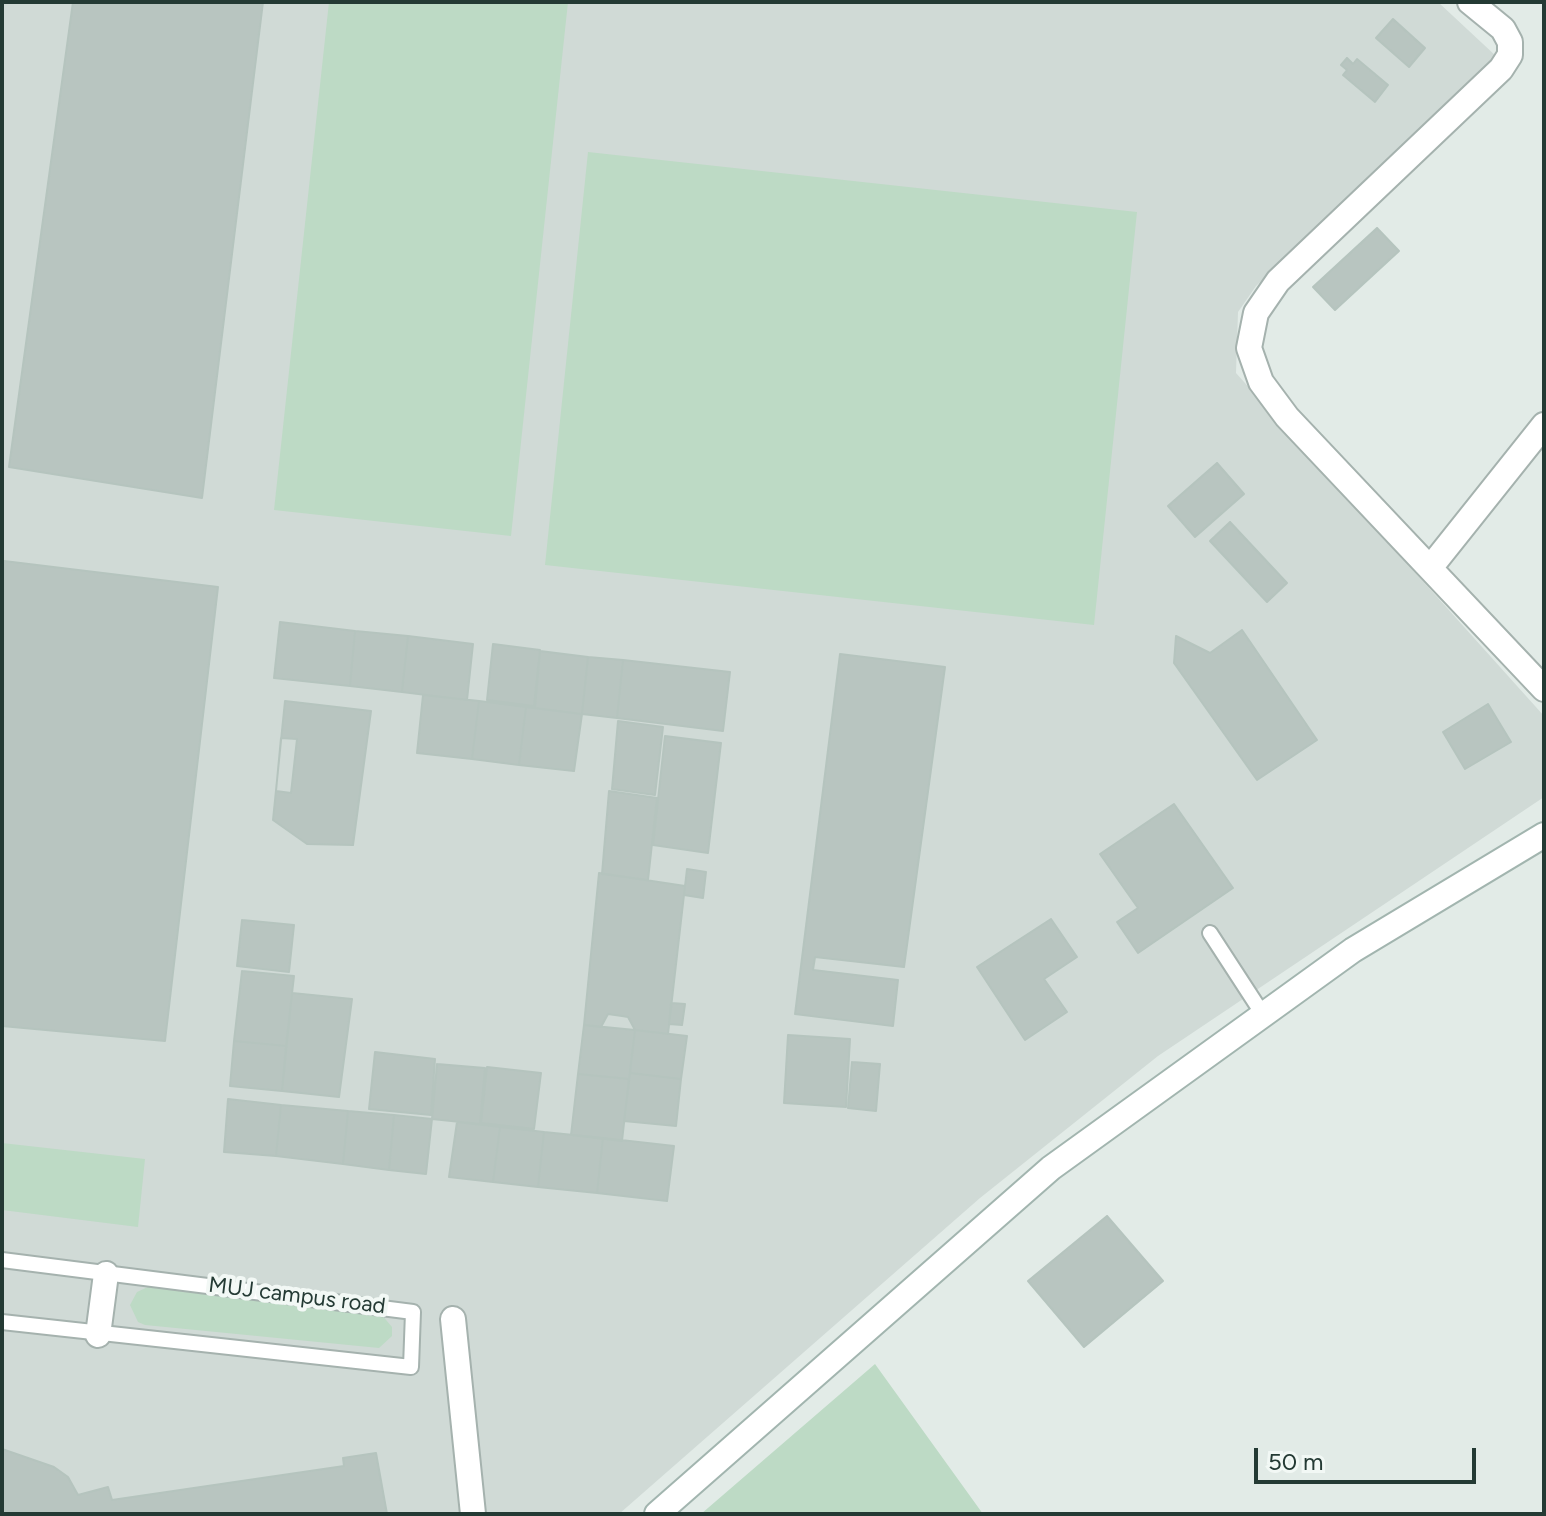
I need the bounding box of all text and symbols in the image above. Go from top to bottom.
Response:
street label: MUJ campus road [207,1272,387,1320]
scale bar [1258,1432,1480,1482]
text: 50 m [1268,1447,1324,1476]

